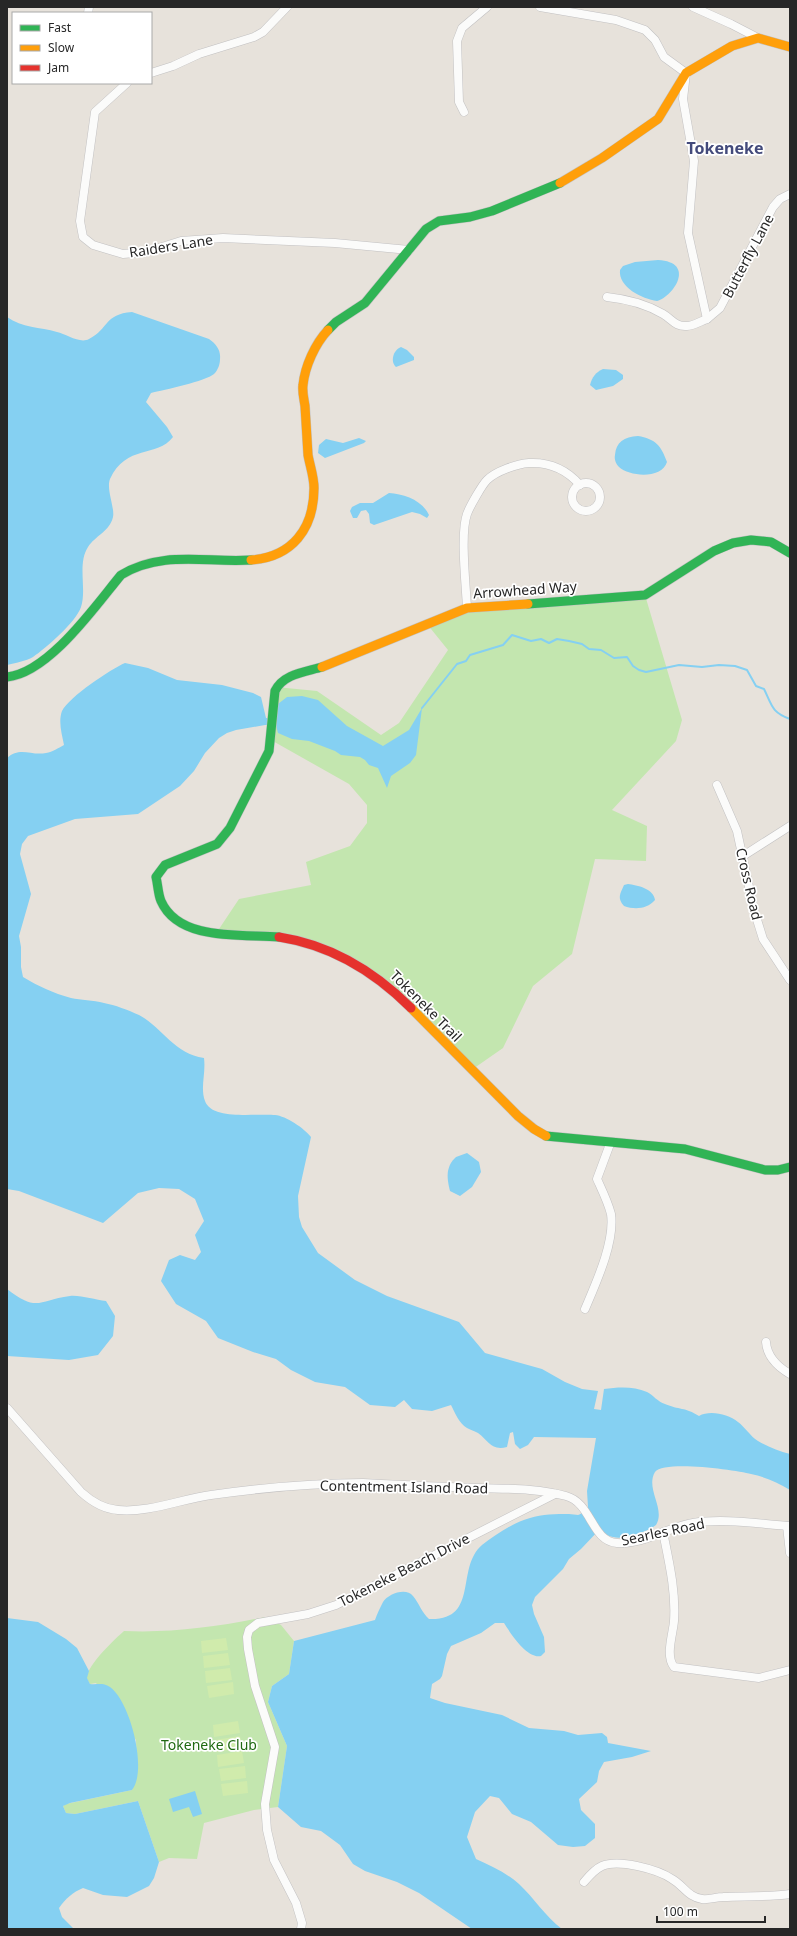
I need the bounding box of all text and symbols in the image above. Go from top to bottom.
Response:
legend [12,12,152,84]
text: Fast [48,19,72,36]
text: Slow [48,39,75,56]
text: Jam [47,59,69,76]
district label: Tokeneke [686,137,764,159]
street label: Butterfly Lane [717,210,778,301]
street label: Raiders Lane [128,229,214,262]
street label: Arrowhead Way [473,576,578,603]
street label: Cross Road [732,846,767,922]
street label: Tokeneke Trail [386,966,466,1046]
street label: Contentment Island Road [320,1476,488,1497]
street label: Searles Road [619,1513,706,1550]
street label: Tokeneke Beach Drive [335,1528,473,1611]
park label: Tokeneke Club [161,1735,257,1754]
scale bar [657,1898,765,1924]
text: 100 m [663,1903,698,1920]

